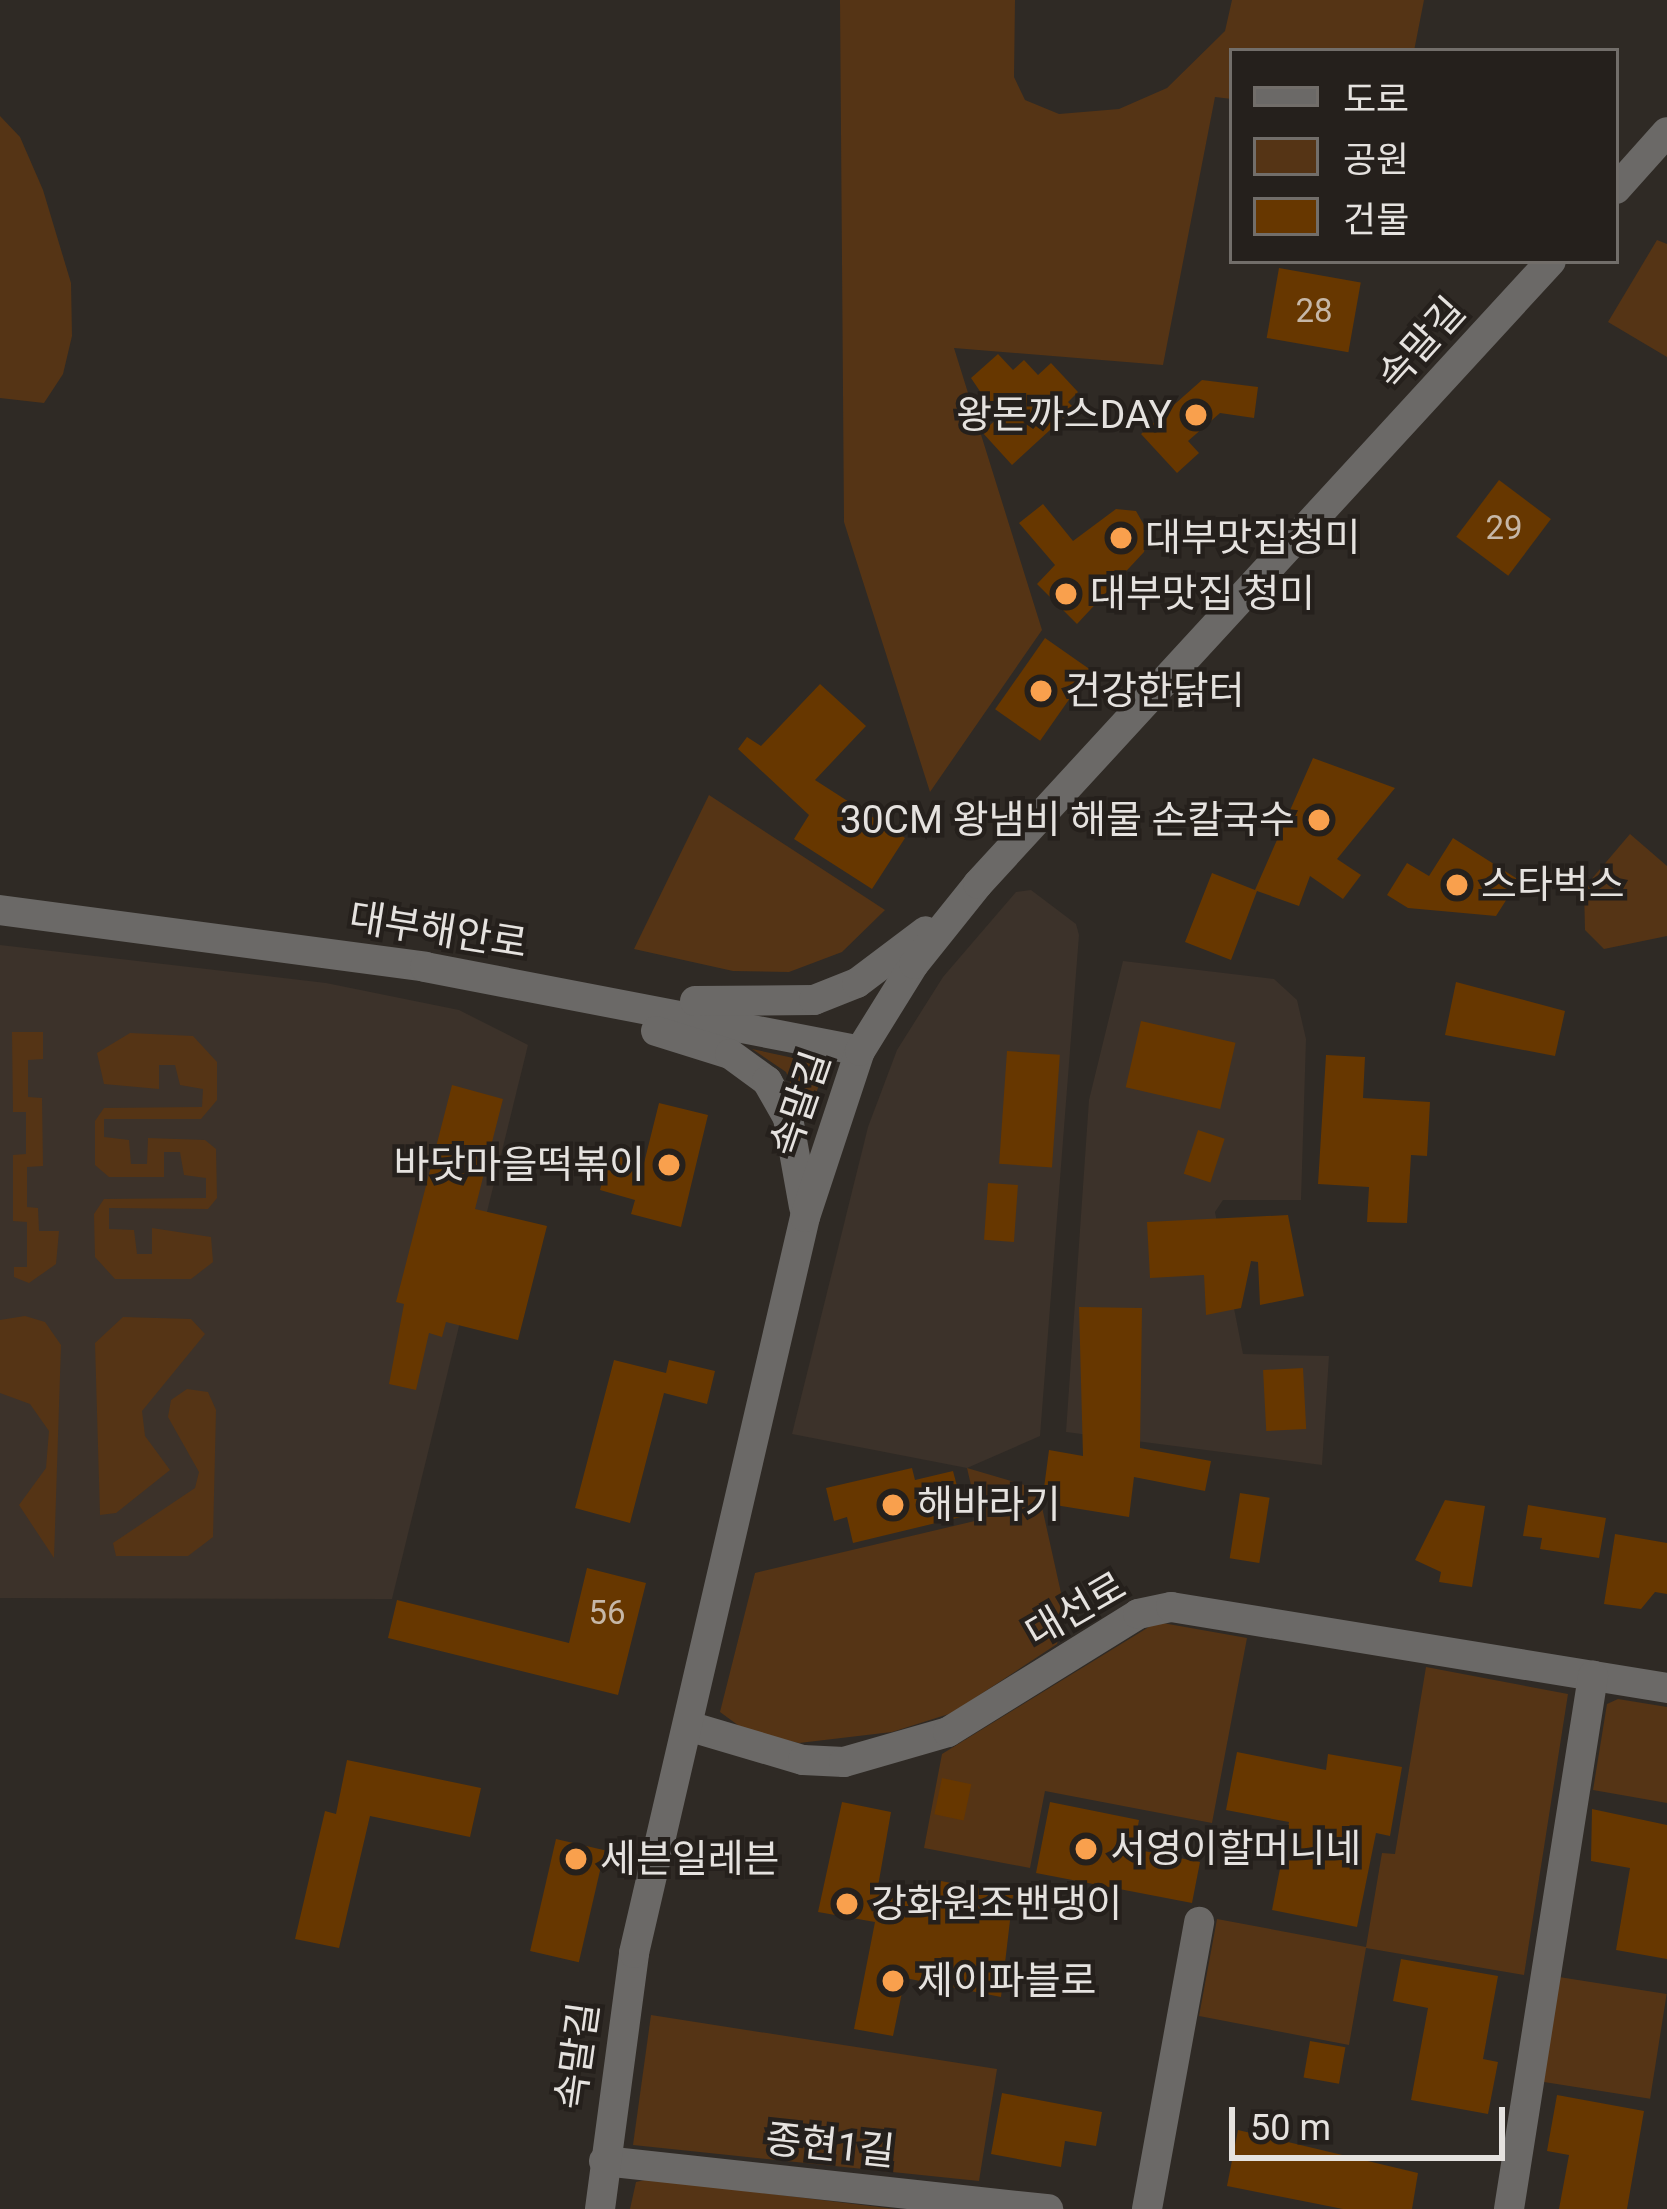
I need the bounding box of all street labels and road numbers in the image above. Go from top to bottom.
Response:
street label: 속말길 [1369,288,1475,400]
street label: 대부해안로 [346,894,530,968]
street label: 속말길 [761,1045,841,1163]
street label: 대선로 [1018,1563,1134,1657]
street label: 속말길 [547,1999,609,2113]
street label: 종현1길 [763,2116,897,2176]

